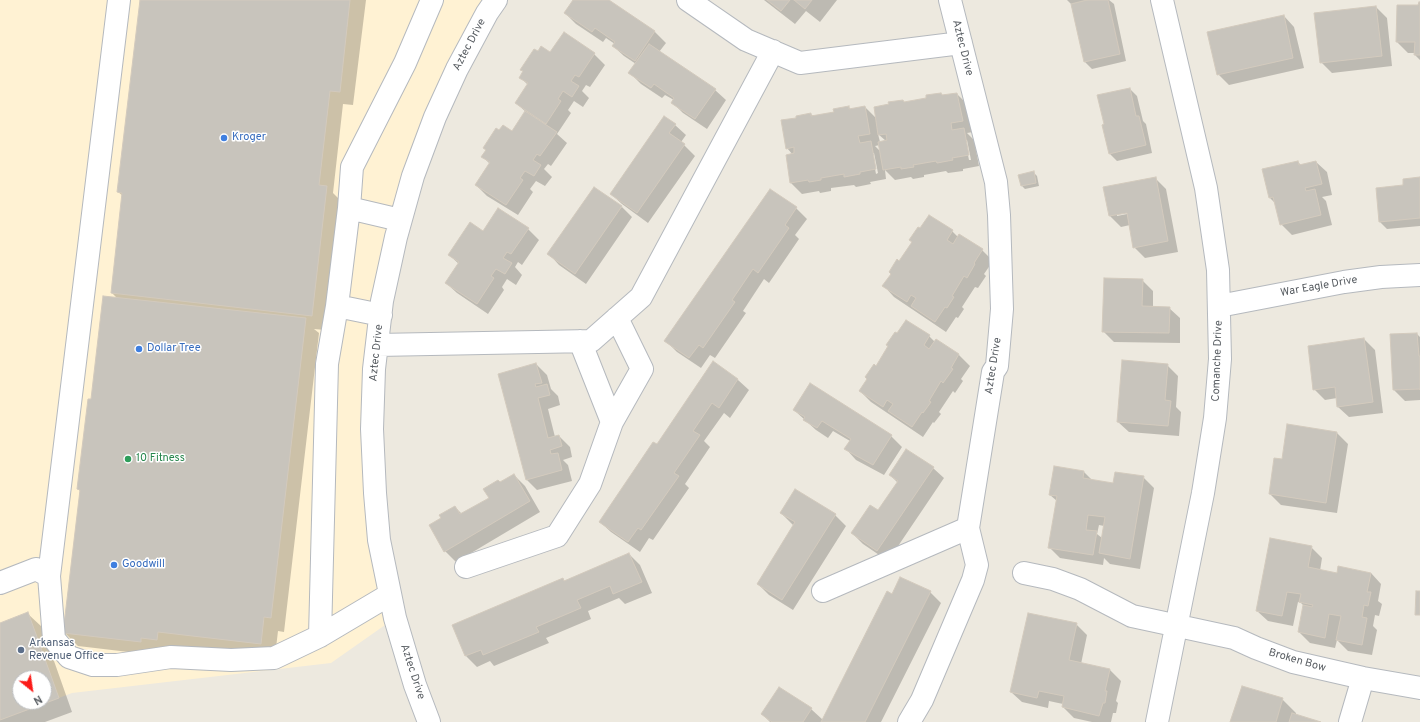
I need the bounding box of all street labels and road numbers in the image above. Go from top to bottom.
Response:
street label: Aztec Drive [451,17,489,73]
street label: Aztec Drive [949,19,975,77]
street label: War Eagle Drive [1280,274,1358,300]
street label: Comanche Drive [1210,320,1226,402]
street label: Aztec Drive [367,324,387,382]
street label: Aztec Drive [983,337,1005,395]
street label: Aztec Drive [397,643,427,701]
street label: Broken Bow [1267,647,1327,675]

